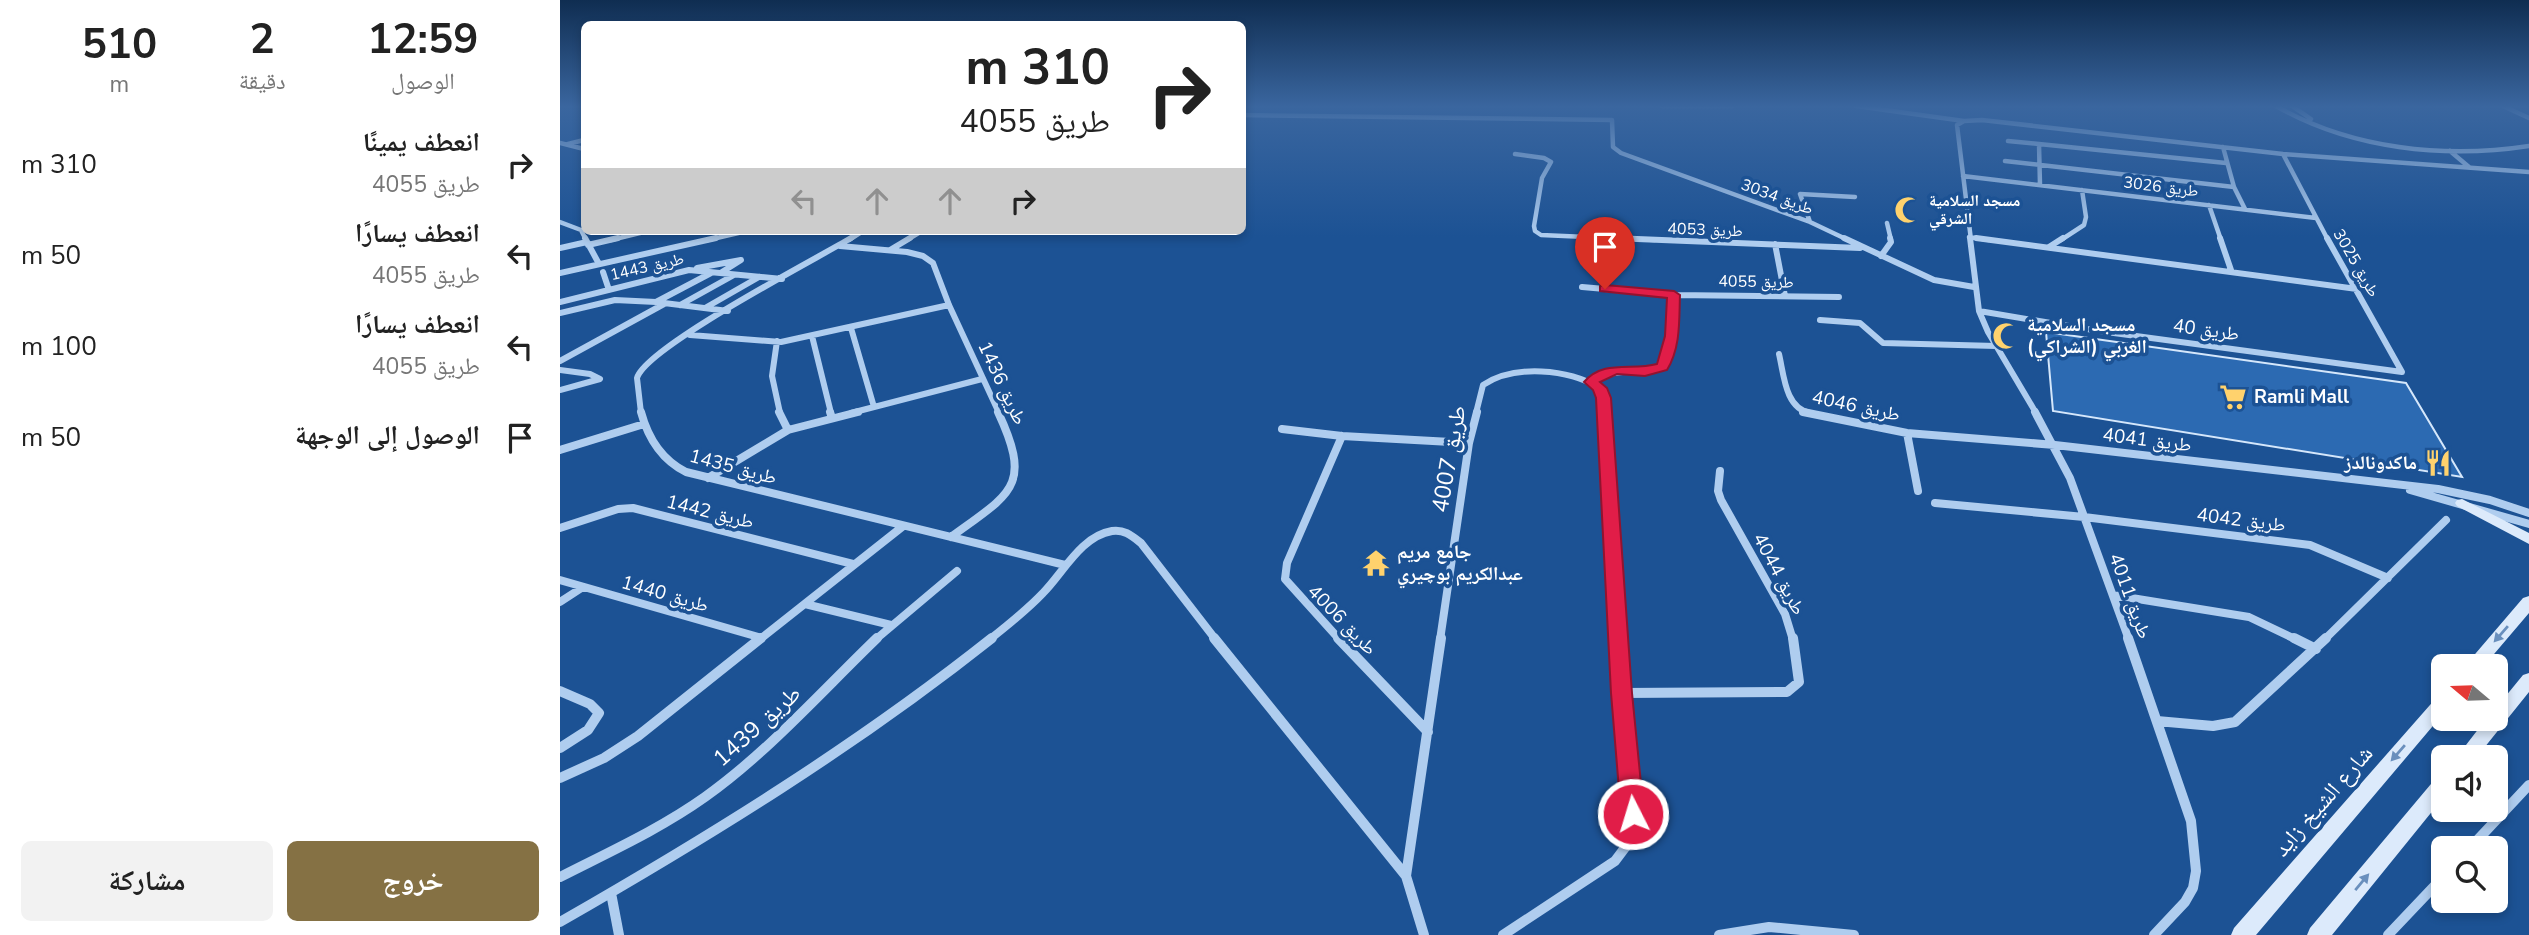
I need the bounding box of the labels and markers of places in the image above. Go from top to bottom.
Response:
place label: مسجد السلامية الشرقي [1929,190,2020,231]
mosque icon: مسجد السلامية الشرقي [1893,195,1923,225]
pin [1575,217,1635,289]
place label: مسجد السلامية الغربي (الشراكي) [2027,312,2147,362]
mosque icon: مسجد السلامية الغربي (الشراكي) [1991,321,2021,351]
supermarket icon: Ramli Mall [2218,382,2248,412]
place label: Ramli Mall [2254,384,2349,410]
restaurant icon: ماكدونالدز [2423,448,2453,478]
place label: ماكدونالدز [2343,450,2417,476]
place label: جامع مريم عبدالكريم بوچيري [1397,539,1523,589]
temple icon: جامع مريم عبدالكريم بوچيري [1361,548,1391,578]

